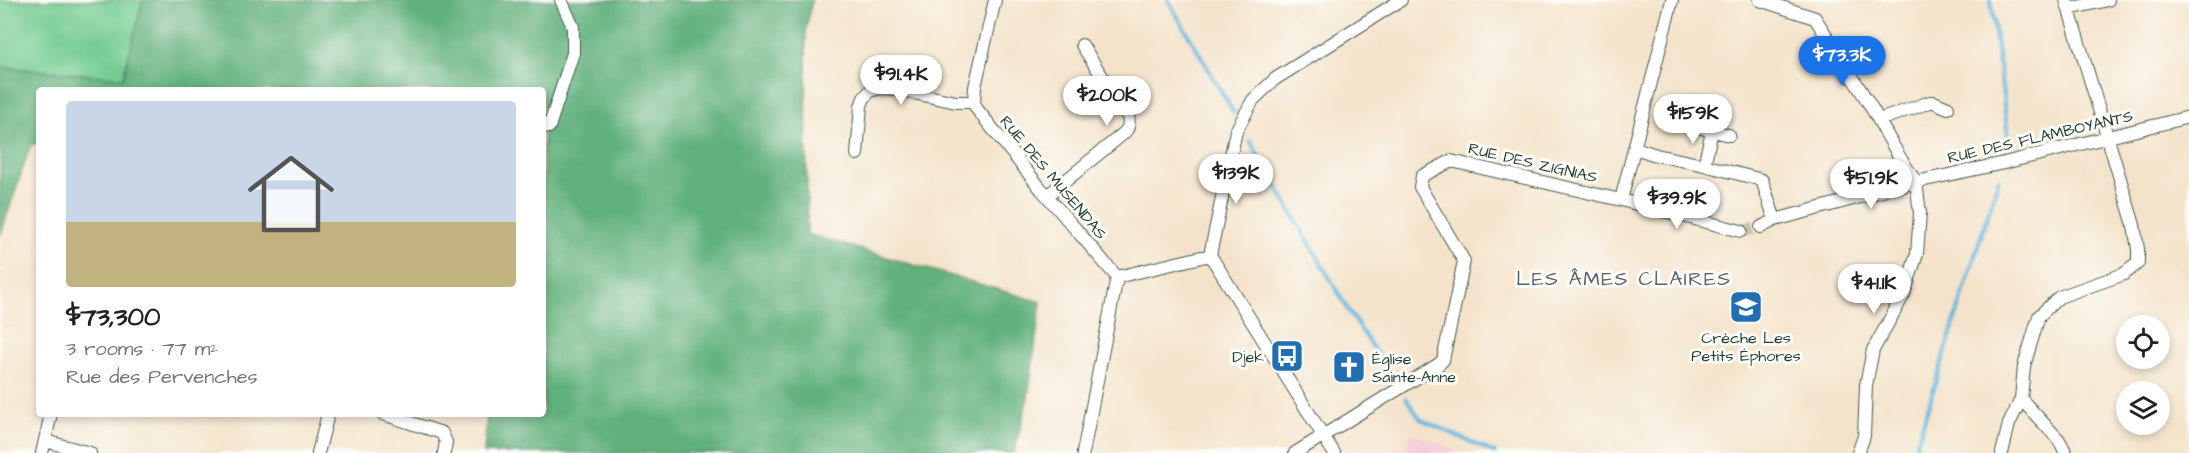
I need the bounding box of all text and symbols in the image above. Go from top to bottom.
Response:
pin: $73.3K [1793,36,1891,87]
text: $73.3K [1813,41,1871,69]
pin: $91.4K [852,55,950,106]
text: $91.4K [874,60,928,88]
pin: $200K [1065,76,1149,127]
text: $200K [1077,81,1137,109]
pin: $159K [1651,94,1735,145]
text: $159K [1667,99,1719,127]
street label: RUE DES FLAMBOYANTS [1945,105,2135,169]
street label: RUE DES MUSENDAS [995,111,1112,244]
street label: RUE DES ZIGNIAS [1466,137,1599,189]
icon: home [237,140,345,248]
pin: $139K [1194,154,1278,205]
text: $139K [1212,159,1260,187]
pin: $51.9K [1822,159,1920,210]
text: $51.9K [1844,164,1898,192]
pin: $39.9K [1628,179,1726,230]
text: $39.9K [1647,184,1707,212]
pin: $41.1K [1825,264,1923,315]
district label: LES ÂMES CLAIRES [1516,265,1732,293]
text: $41.1K [1852,269,1896,297]
school or university icon: Crèche Les Petits Éphores [1728,289,1764,325]
text: $73,300 [66,299,160,335]
map controls [2116,315,2170,435]
button: locate [2116,315,2170,369]
place label: Crèche Les Petits Éphores [1691,327,1801,367]
text: 3 rooms · 77 m² [66,335,218,363]
bus stop icon: Djek [1269,338,1305,374]
place label: Djek [1232,346,1264,368]
place label: Église Sainte-Anne [1372,348,1456,388]
church icon: Église Sainte-Anne [1331,349,1367,385]
text: Rue des Pervenches [66,363,258,391]
button: layers [2116,381,2170,435]

